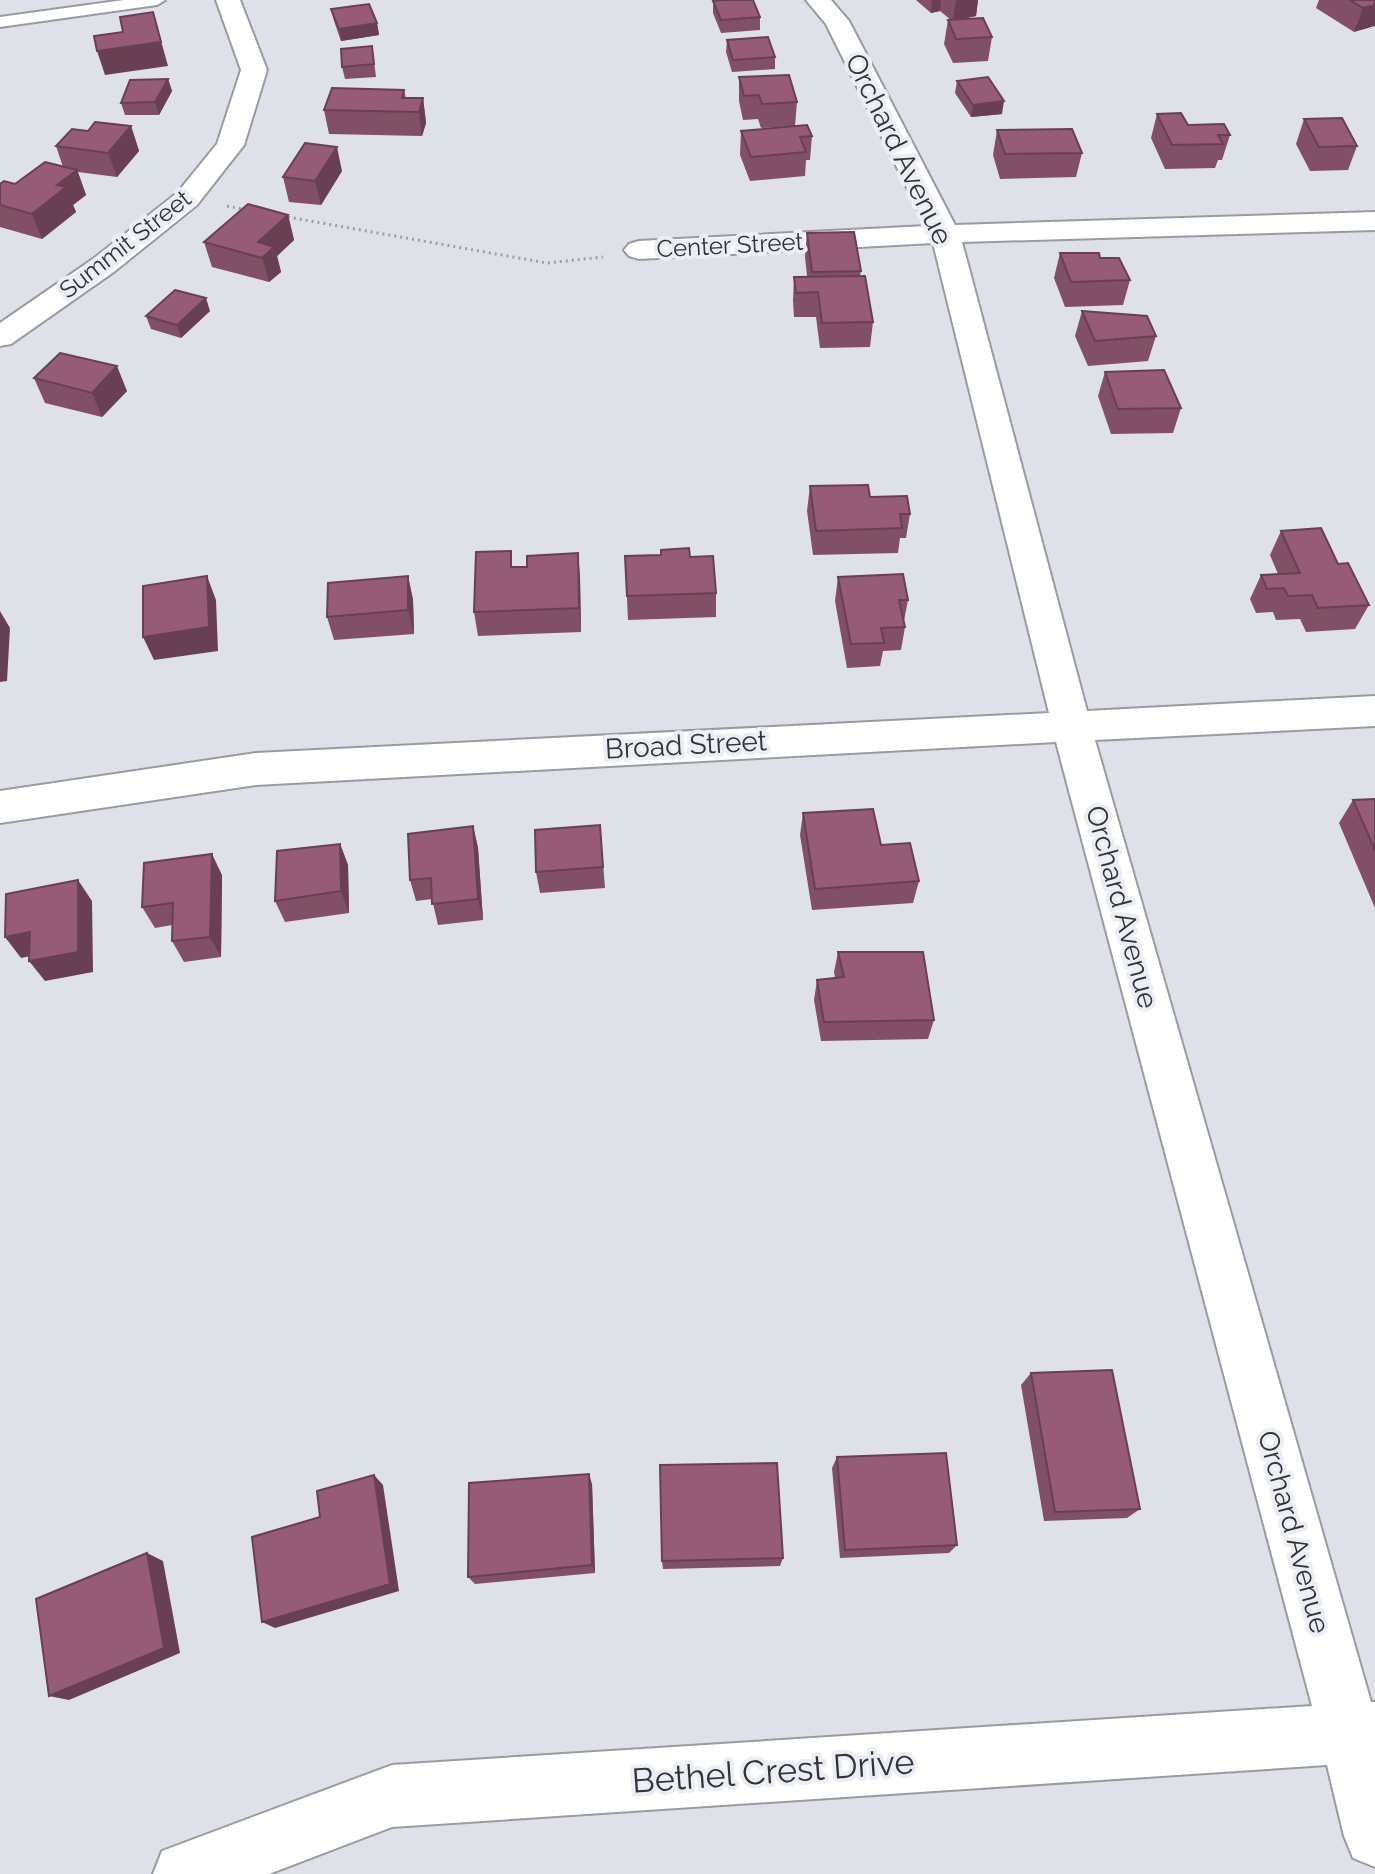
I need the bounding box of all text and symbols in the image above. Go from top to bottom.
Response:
street label: Orchard Avenue [838,48,960,250]
street label: Summit Street [53,184,197,304]
street label: Center Street [656,227,804,263]
street label: Broad Street [604,724,768,766]
street label: Orchard Avenue [1079,802,1165,1012]
street label: Orchard Avenue [1251,1427,1337,1637]
street label: Bethel Crest Drive [631,1741,915,1801]

